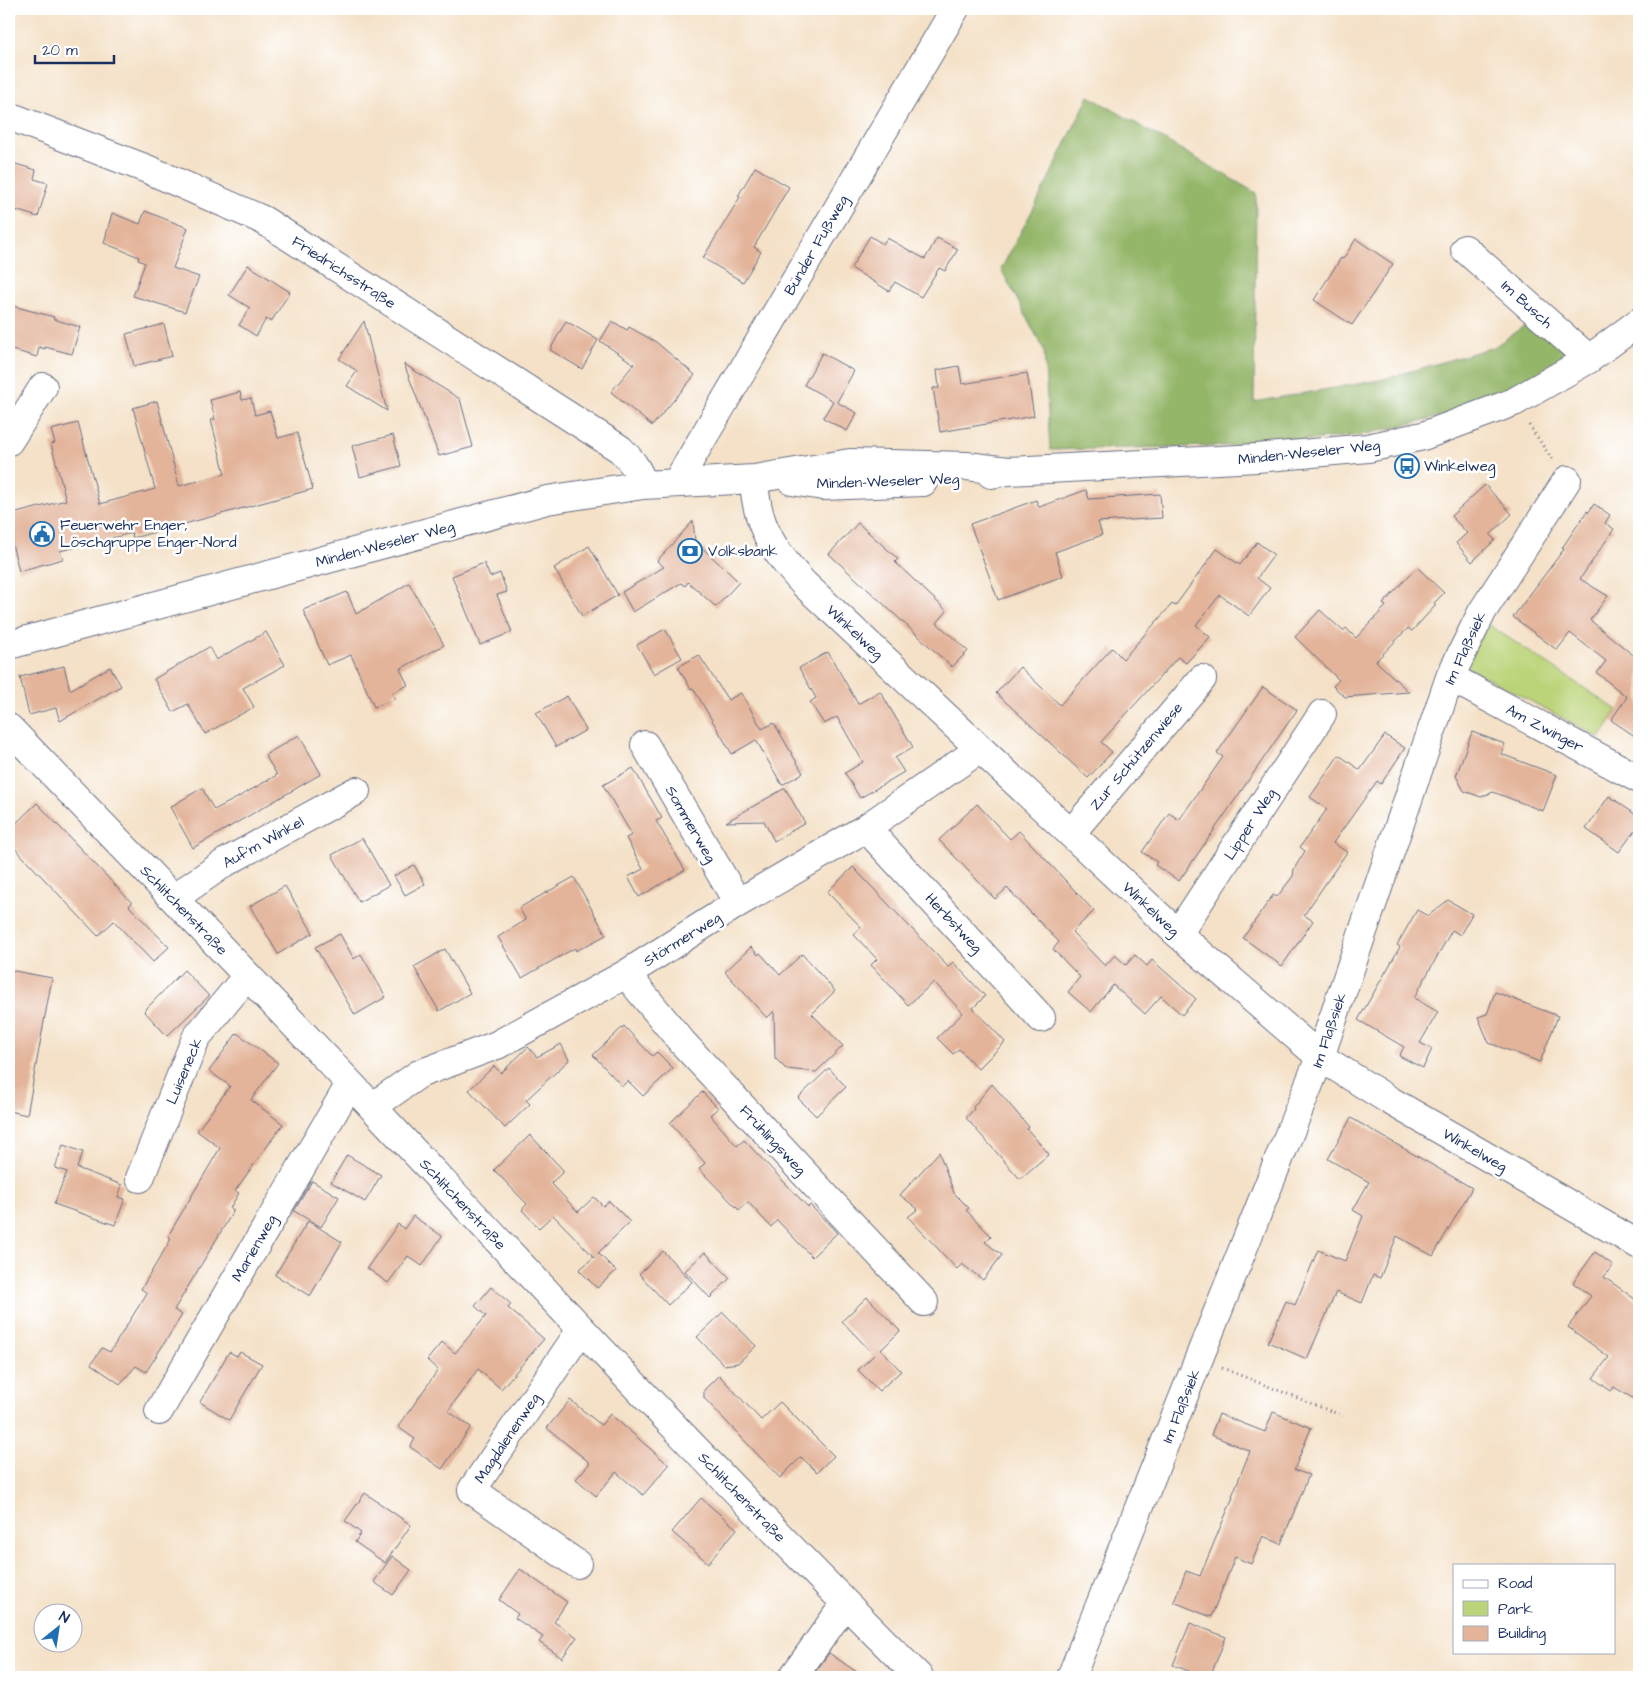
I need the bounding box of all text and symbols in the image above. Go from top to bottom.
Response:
scale bar [35,32,114,64]
text: 20 m [42,40,78,61]
street label: Bünder Fußweg [779,191,855,300]
street label: Friedrichsstraße [288,231,400,314]
street label: Im Busch [1496,276,1557,334]
street label: Minden-Weseler Weg [1237,435,1381,471]
bus stop icon: Winkelweg [1394,453,1420,479]
place label: Winkelweg [1424,456,1496,478]
street label: Minden-Weseler Weg [816,469,960,495]
place label: Feuerwehr Enger, Löschgruppe Enger-Nord [60,515,237,554]
street label: Minden-Weseler Weg [313,516,457,574]
public building icon: Feuerwehr Enger, Löschgruppe Enger-Nord [29,521,55,547]
bank icon: Volksbank [677,538,703,564]
place label: Volksbank [708,541,778,562]
street label: Winkelweg [821,600,888,665]
street label: Im Flaßsiek [1439,608,1491,688]
street label: Zur Schützenwiese [1085,698,1188,815]
street label: Am Zwinger [1502,699,1587,759]
street label: Sommerweg [659,782,721,867]
street label: Lipper Weg [1219,784,1282,865]
street label: Auf'm Winkel [219,811,308,873]
street label: Schlitchenstraße [135,861,232,960]
street label: Winkelweg [1117,877,1184,942]
street label: Herbstweg [919,889,987,959]
street label: Störmerweg [639,907,726,973]
street label: Im Flaßsiek [1307,990,1352,1071]
street label: Luiseneck [161,1035,208,1108]
street label: Frühlingsweg [734,1101,811,1181]
street label: Winkelweg [1438,1123,1511,1178]
street label: Schlitchenstraße [415,1154,511,1255]
street label: Marienweg [227,1211,283,1286]
street label: Im Flaßsiek [1157,1366,1206,1446]
street label: Magdalenenweg [469,1389,546,1488]
street label: Schlitchenstraße [693,1448,790,1547]
legend [1453,1564,1616,1654]
text: Road [1498,1573,1533,1594]
text: Park [1498,1599,1533,1620]
north arrow [32,1604,82,1654]
text: N [55,1607,73,1629]
text: Building [1498,1623,1546,1645]

